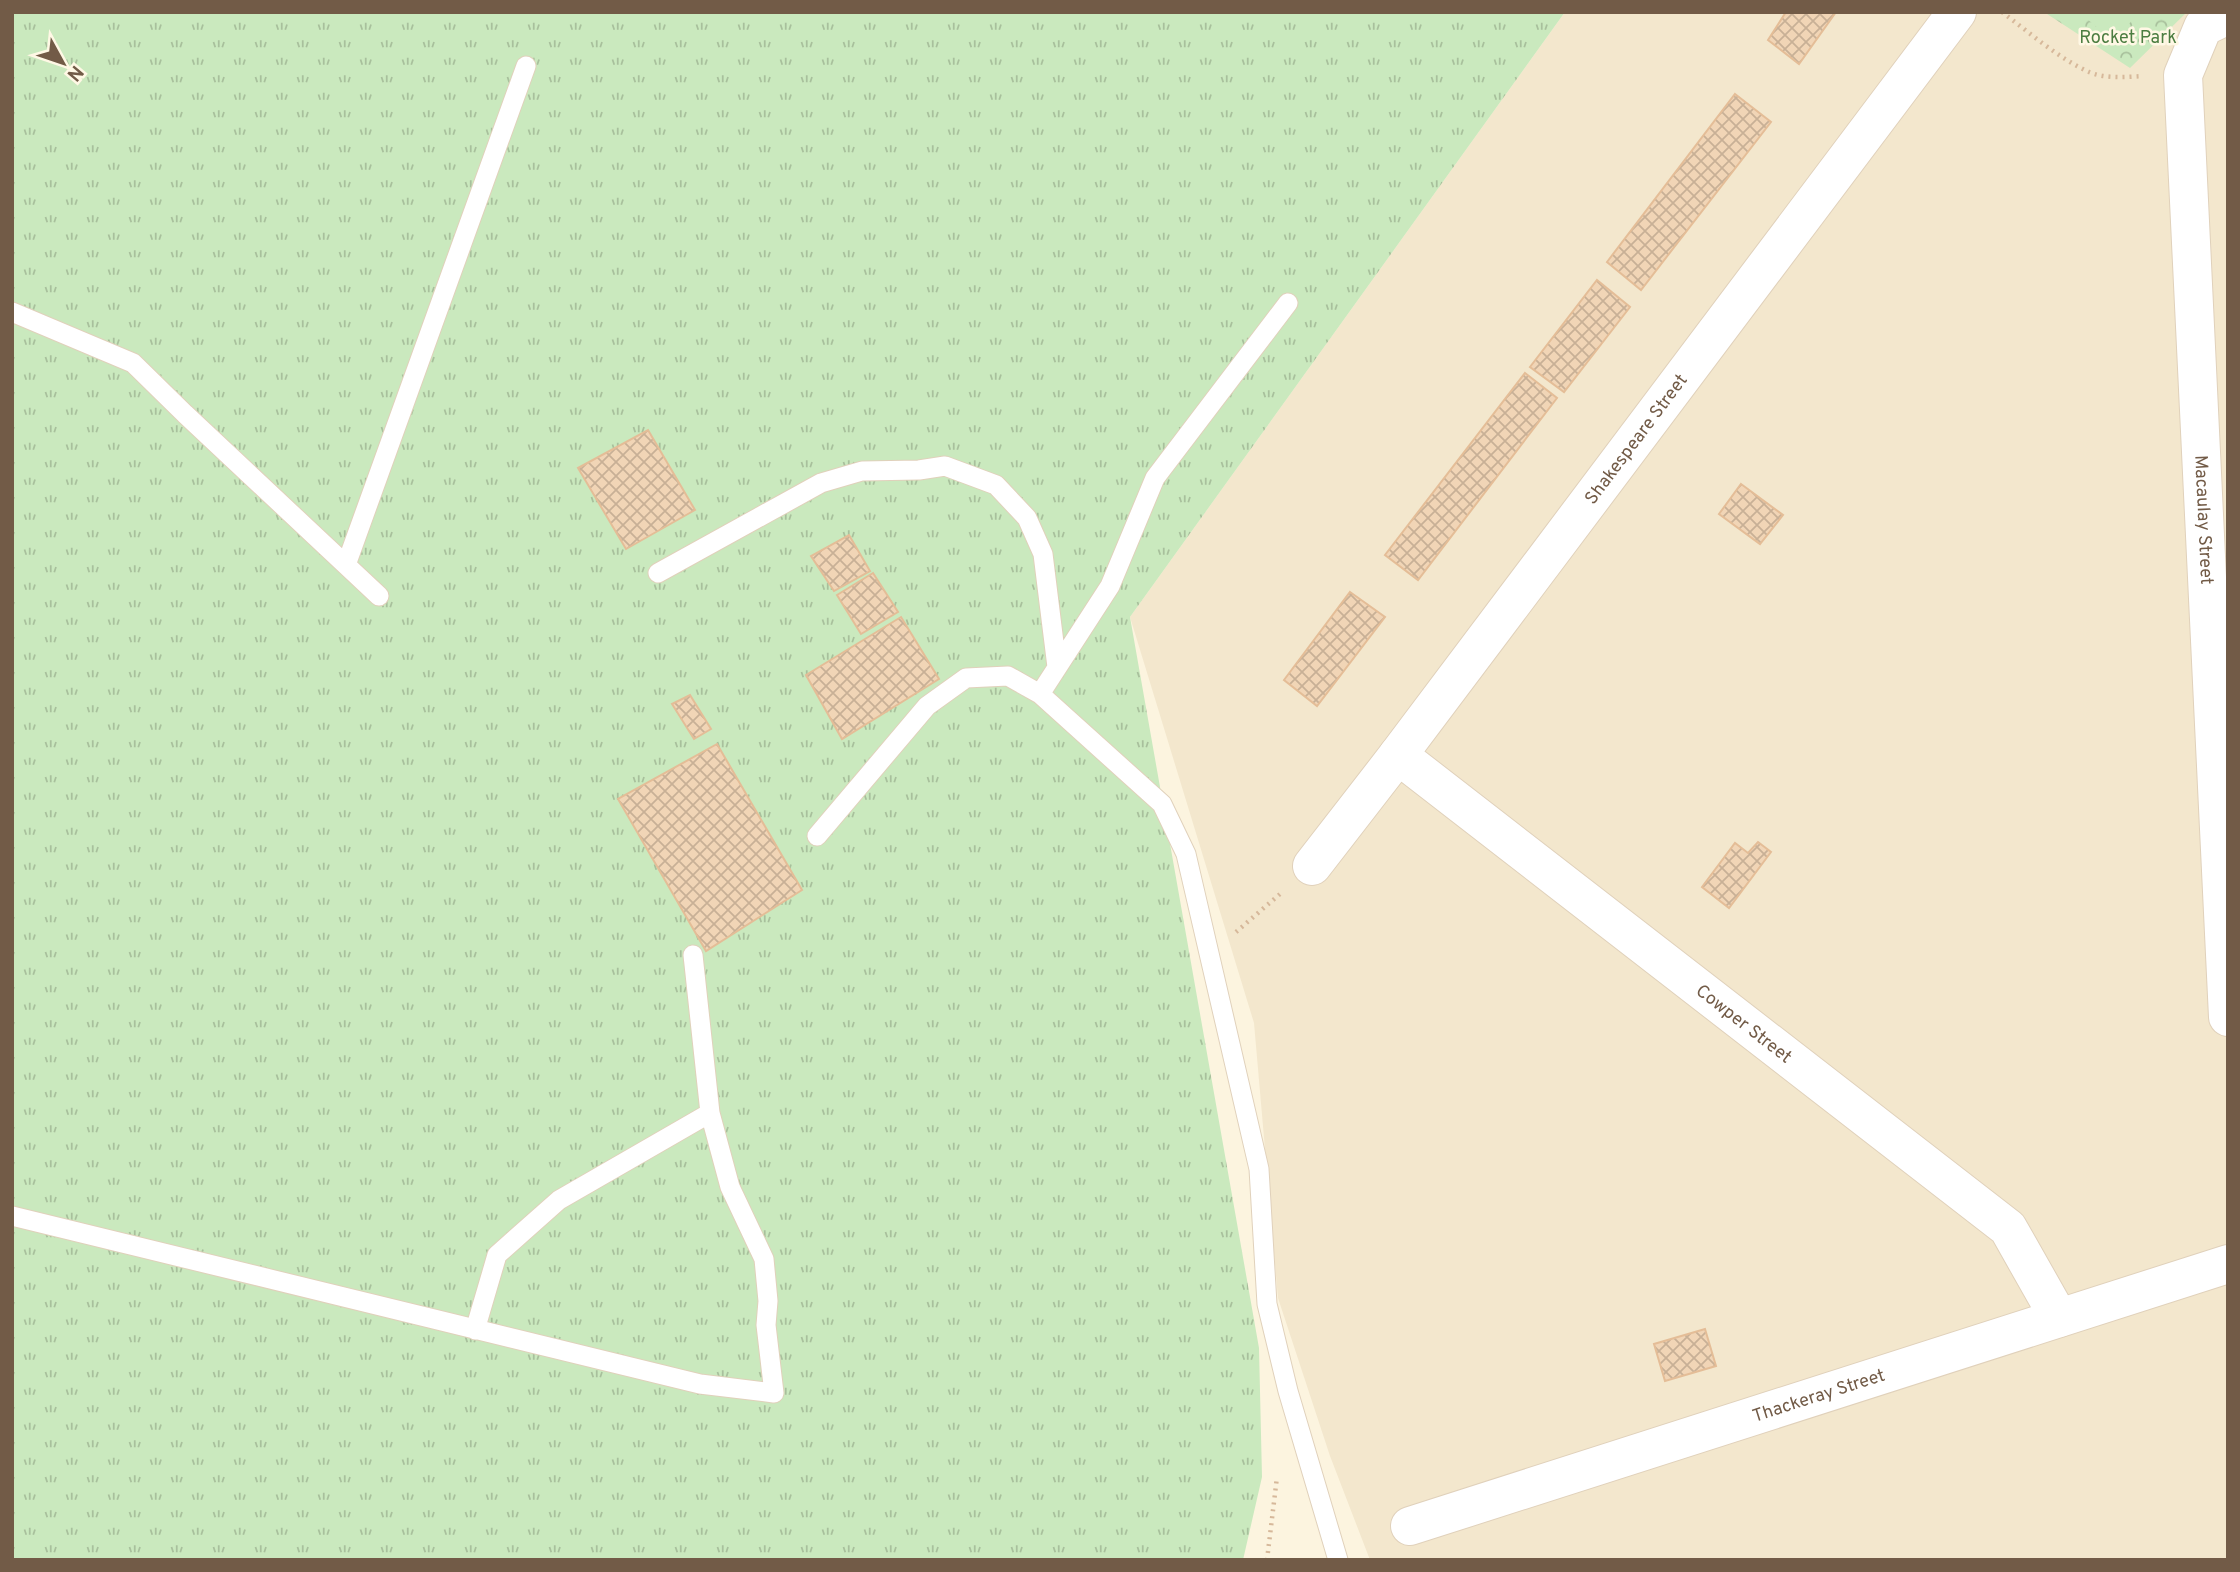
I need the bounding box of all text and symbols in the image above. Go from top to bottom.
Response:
park label: Rocket Park [2079,27,2177,50]
north arrow [28,28,98,98]
text: N [61,60,88,86]
street label: Shakespeare Street [1581,370,1694,510]
street label: Macaulay Street [2188,455,2217,585]
street label: Cowper Street [1690,980,1796,1069]
street label: Thackeray Street [1750,1365,1888,1429]

